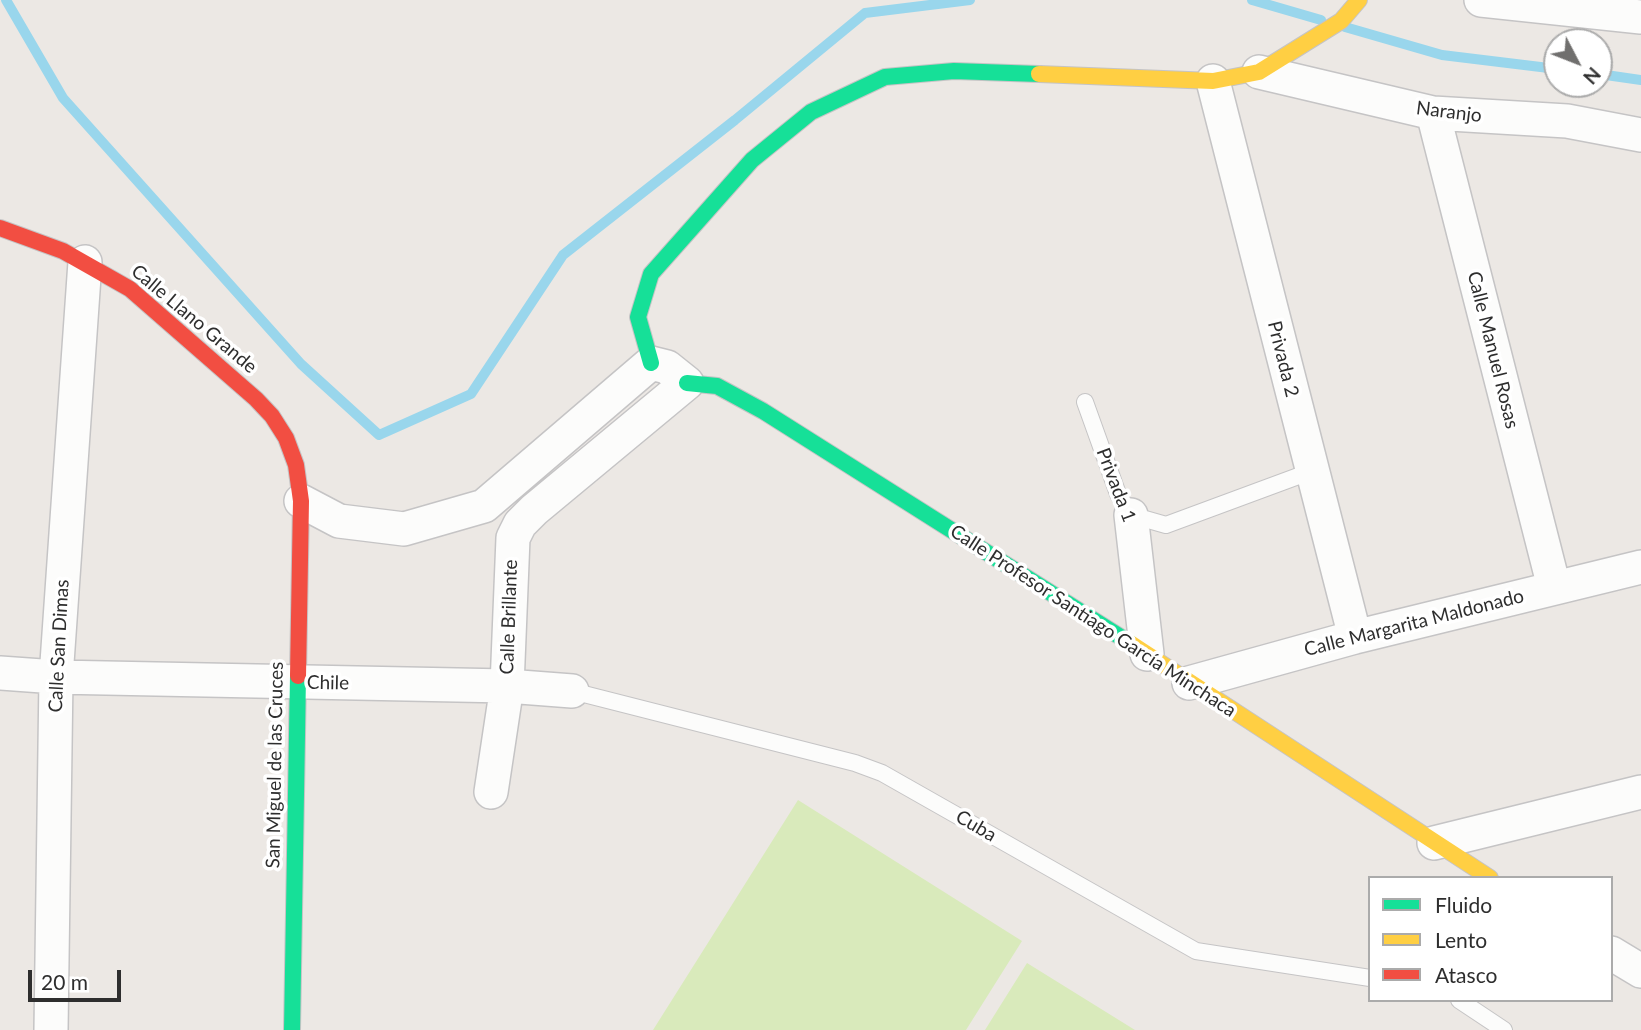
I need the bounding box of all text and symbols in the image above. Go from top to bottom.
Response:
north arrow [1543,28,1613,98]
text: N [1579,63,1606,89]
street label: Naranjo [1415,97,1483,127]
street label: Calle Llano Grande [126,260,262,378]
street label: Calle Manuel Rosas [1462,269,1524,431]
street label: Privada 2 [1263,319,1303,399]
street label: Privada 1 [1091,445,1141,525]
street label: Calle Profesor Santiago García Minchaca [946,520,1240,722]
street label: Calle Brillante [496,559,522,675]
street label: Calle San Dimas [44,579,74,713]
street label: Calle Margarita Maldonado [1302,585,1526,661]
street label: San Miguel de las Cruces [262,661,288,869]
street label: Chile [307,671,349,695]
street label: Cuba [952,805,1000,847]
legend [1368,876,1613,1002]
text: Fluido [1435,892,1492,917]
text: Lento [1435,927,1487,952]
scale bar [32,956,124,1000]
text: Atasco [1435,962,1497,987]
text: 20 m [41,969,88,994]

